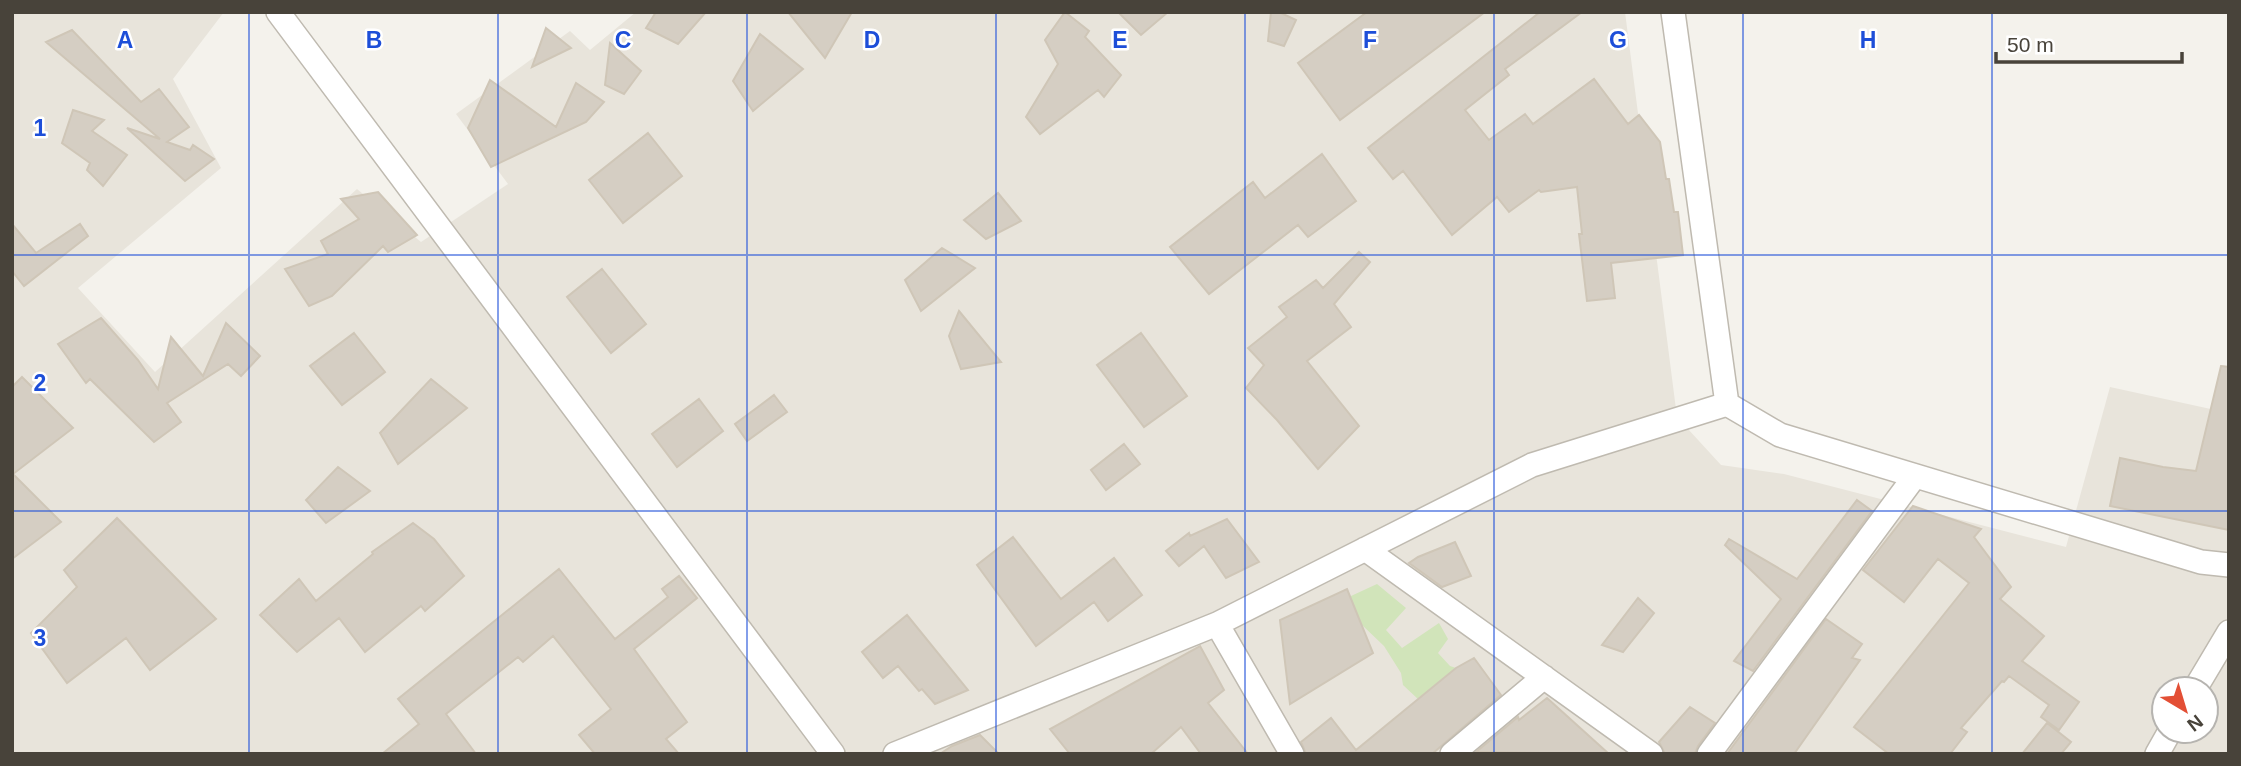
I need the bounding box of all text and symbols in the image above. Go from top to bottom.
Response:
scale bar [1996,21,2182,65]
text: A [117,27,133,53]
text: B [366,27,382,53]
text: C [615,27,631,53]
text: D [864,27,880,53]
text: E [1112,27,1128,53]
text: F [1363,27,1377,53]
text: G [1609,27,1627,53]
text: H [1860,27,1876,53]
text: 50 m [2007,33,2054,56]
text: 1 [34,115,47,141]
text: 2 [34,370,46,396]
text: 3 [34,625,46,651]
north arrow [2150,675,2220,745]
text: N [2183,711,2207,736]

